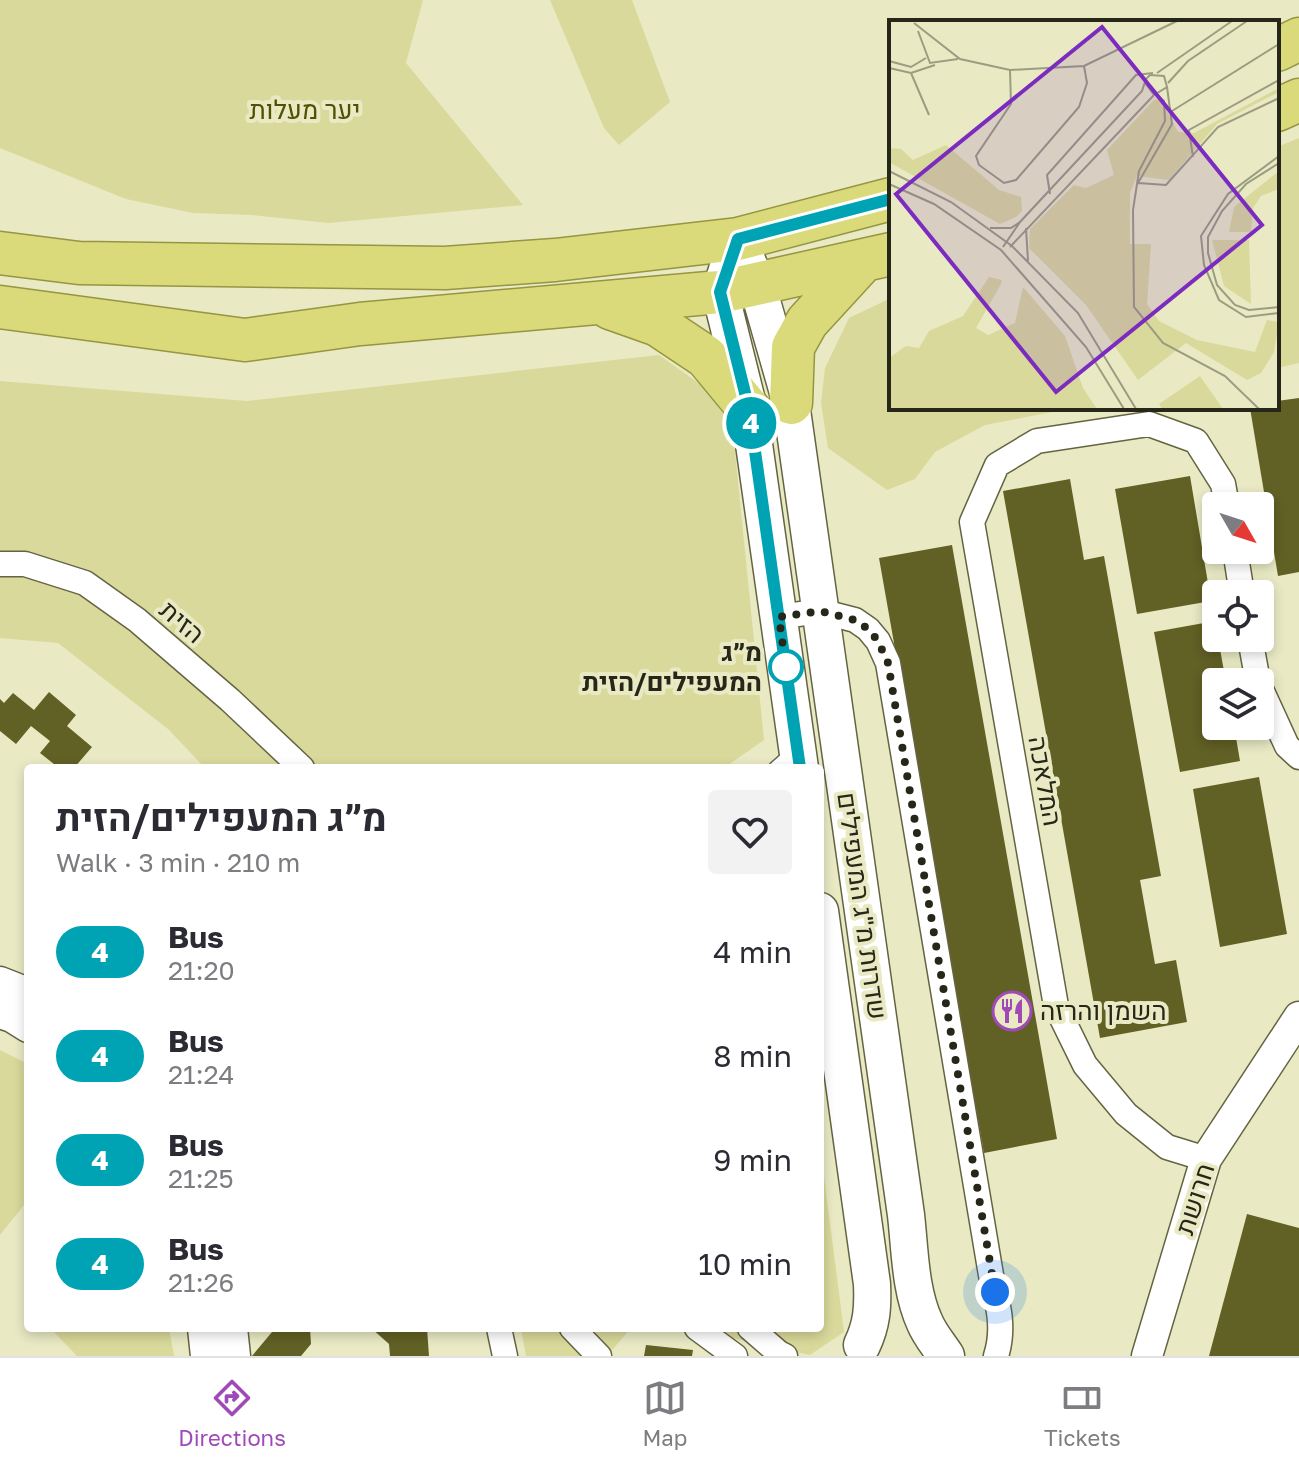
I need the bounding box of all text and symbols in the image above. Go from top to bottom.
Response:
inset map [889,20,1279,410]
park label: יער מעלות [250,94,360,125]
line badge: 4 [725,397,777,449]
text: 4 [742,406,760,439]
north arrow [1202,492,1274,564]
map controls [1202,492,1274,740]
button: locate [1202,580,1274,652]
street label: הזית [154,594,211,649]
place label: מ״ג המעפילים/הזית [582,636,762,697]
marker: מ״ג המעפילים/הזית [769,650,803,684]
button: layers [1202,668,1274,740]
street label: המלאכה [1022,733,1069,828]
button: heart [708,790,792,874]
street label: שדרות מ"ג המעפילים [831,790,894,1022]
text: מ״ג המעפילים/הזית [56,794,387,839]
text: Walk · 3 min · 210 m [56,847,300,878]
text: Bus [168,919,224,955]
text: 4 min [713,934,792,970]
text: 4 [91,935,109,968]
text: 21:20 [168,955,235,986]
restaurant icon: השמן והרזה [991,990,1033,1032]
place label: השמן והרזה [1040,995,1167,1026]
text: Bus [168,1023,224,1059]
text: 8 min [713,1038,792,1074]
text: 4 [91,1039,109,1072]
text: 21:24 [168,1059,234,1090]
text: Bus [168,1127,224,1163]
text: 9 min [713,1142,792,1178]
text: 4 [91,1143,109,1176]
street label: חרושת [1168,1159,1221,1238]
text: 21:25 [168,1163,234,1194]
text: Bus [168,1231,224,1267]
text: 10 min [698,1246,792,1282]
text: 4 [91,1247,109,1280]
text: 21:26 [168,1267,234,1298]
your location [975,1272,1015,1312]
tab: Directions [178,1376,286,1451]
tab: Map [642,1376,687,1451]
tab: Tickets [1044,1376,1121,1451]

